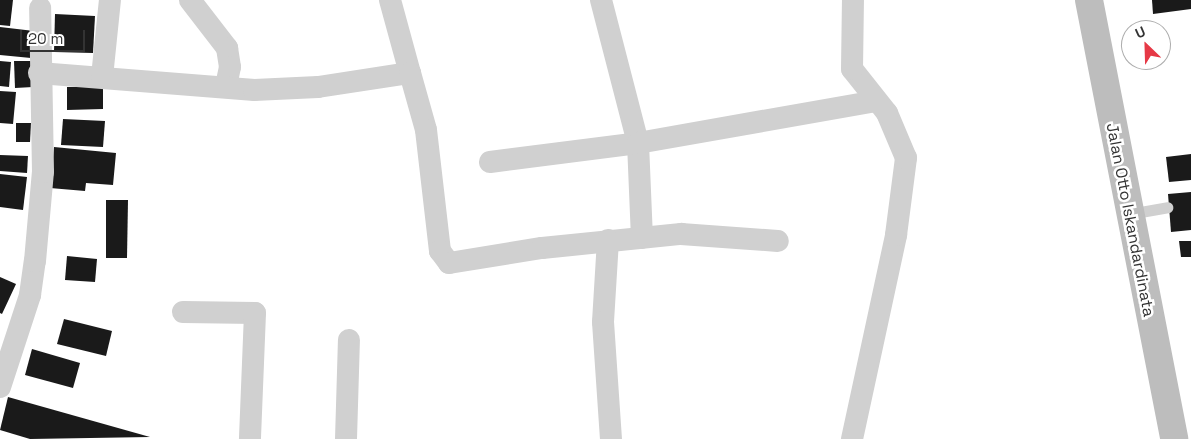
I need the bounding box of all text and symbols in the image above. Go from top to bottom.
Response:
scale bar [22,20,88,52]
north arrow [1121,20,1171,70]
text: U [1132,22,1148,42]
text: 20 m [28,29,63,48]
street label: Jalan Otto Iskandardinata [1102,122,1158,318]

